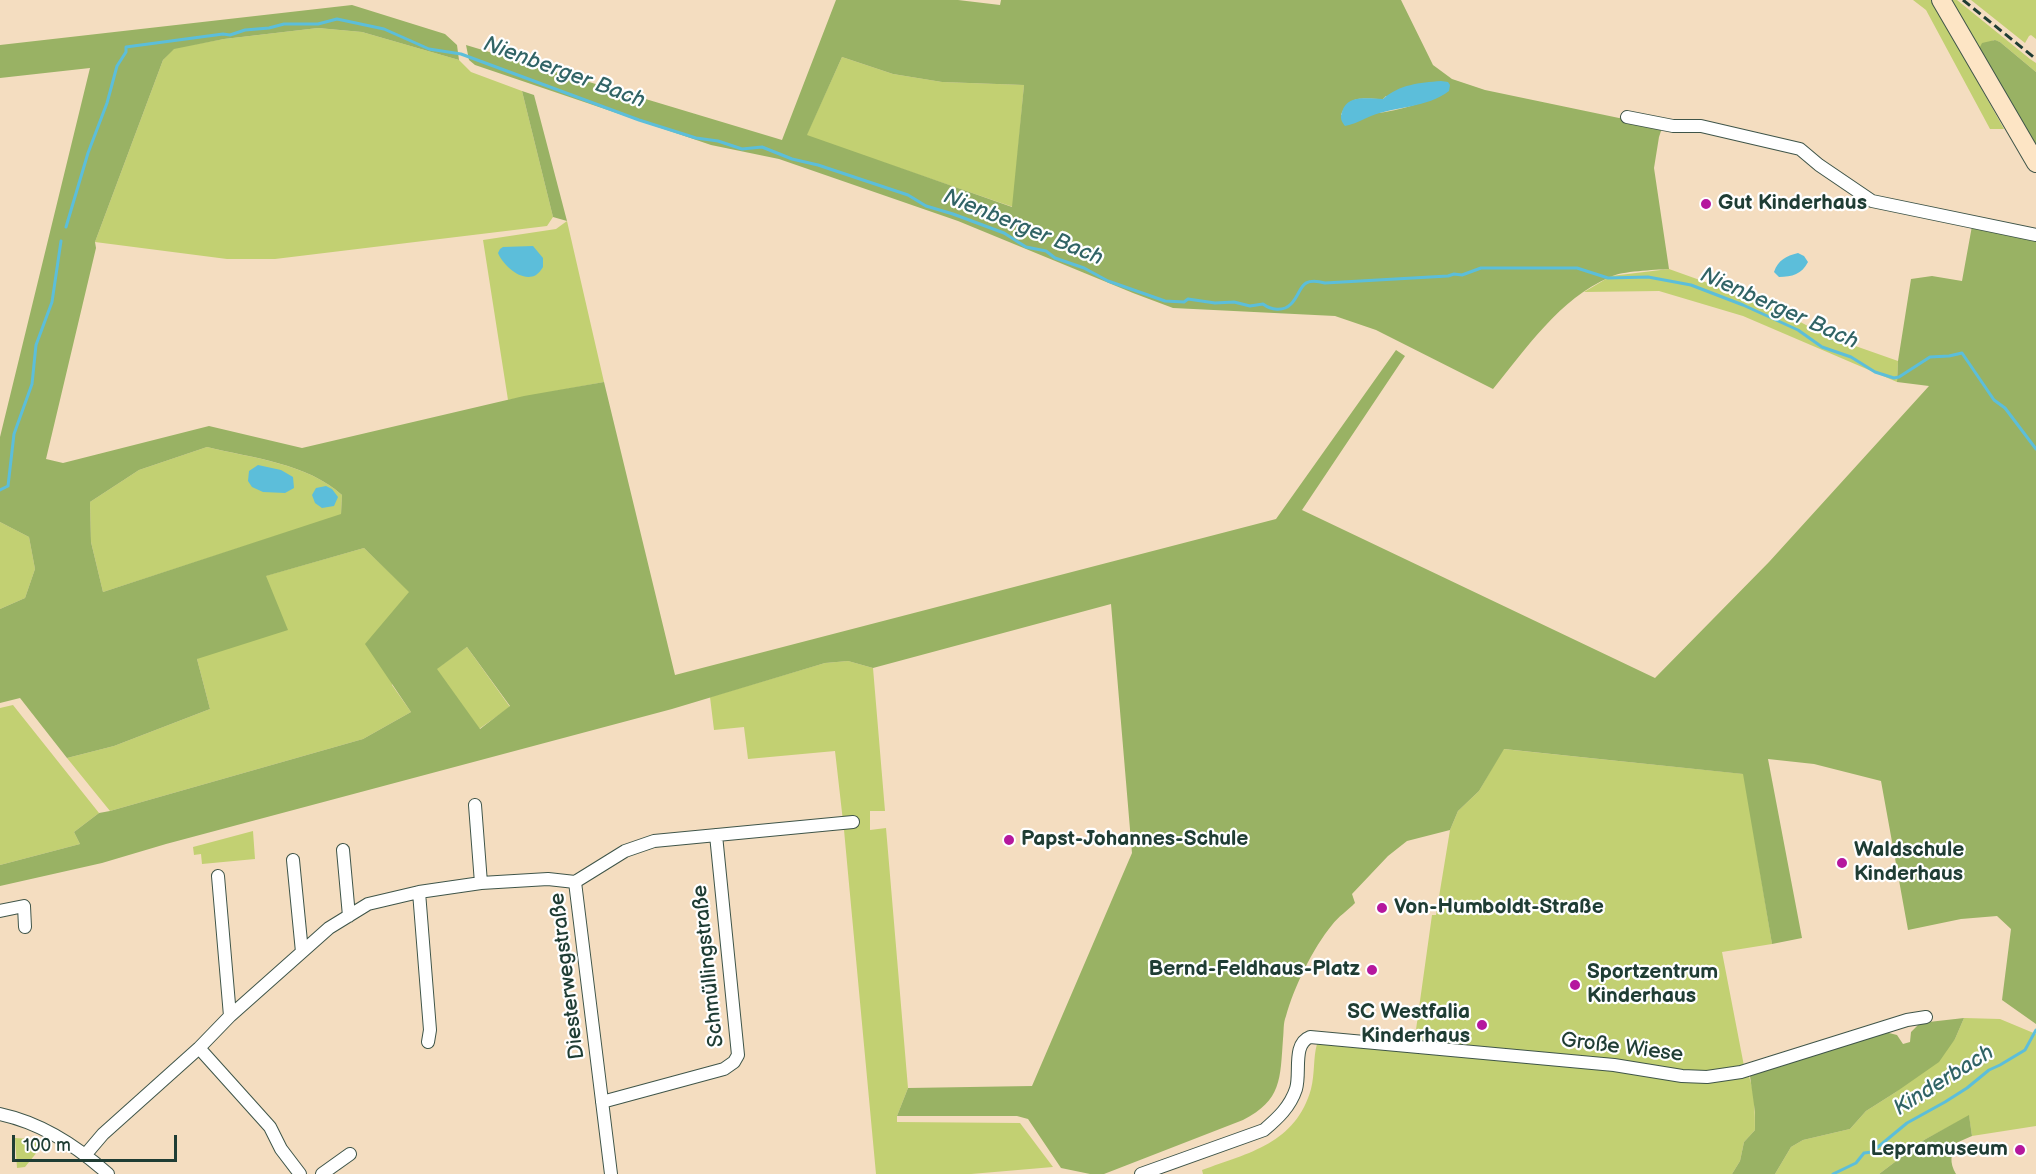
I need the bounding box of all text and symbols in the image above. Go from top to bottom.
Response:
water label: Nienberger Bach [480,32,648,114]
water label: Nienberger Bach [939,184,1107,272]
place label: Gut Kinderhaus [1718,191,1867,217]
marker: Gut Kinderhaus [1699,197,1713,211]
water label: Nienberger Bach [1696,262,1862,356]
place label: Papst-Johannes-Schule [1021,827,1248,853]
marker: Papst-Johannes-Schule [1002,833,1016,847]
place label: Waldschule Kinderhaus [1854,838,1964,888]
marker: Waldschule Kinderhaus [1835,856,1849,870]
street label: Schmüllingstraße [688,884,730,1048]
street label: Diesterwegstraße [545,891,591,1061]
place label: Von-Humboldt-Straße [1394,895,1604,921]
marker: Von-Humboldt-Straße [1375,901,1389,915]
place label: Bernd-Feldhaus-Platz [1148,957,1360,983]
place label: Sportzentrum Kinderhaus [1587,960,1718,1010]
marker: Bernd-Feldhaus-Platz [1365,963,1379,977]
marker: Sportzentrum Kinderhaus [1568,978,1582,992]
place label: SC Westfalia Kinderhaus [1347,1000,1470,1050]
marker: SC Westfalia Kinderhaus [1475,1018,1489,1032]
street label: Große Wiese [1559,1028,1685,1068]
water label: Kinderbach [1889,1040,1999,1122]
scale bar [15,1123,180,1161]
text: 100 m [23,1135,71,1156]
place label: Lepramuseum [1870,1137,2008,1163]
marker: Lepramuseum [2013,1143,2027,1157]

